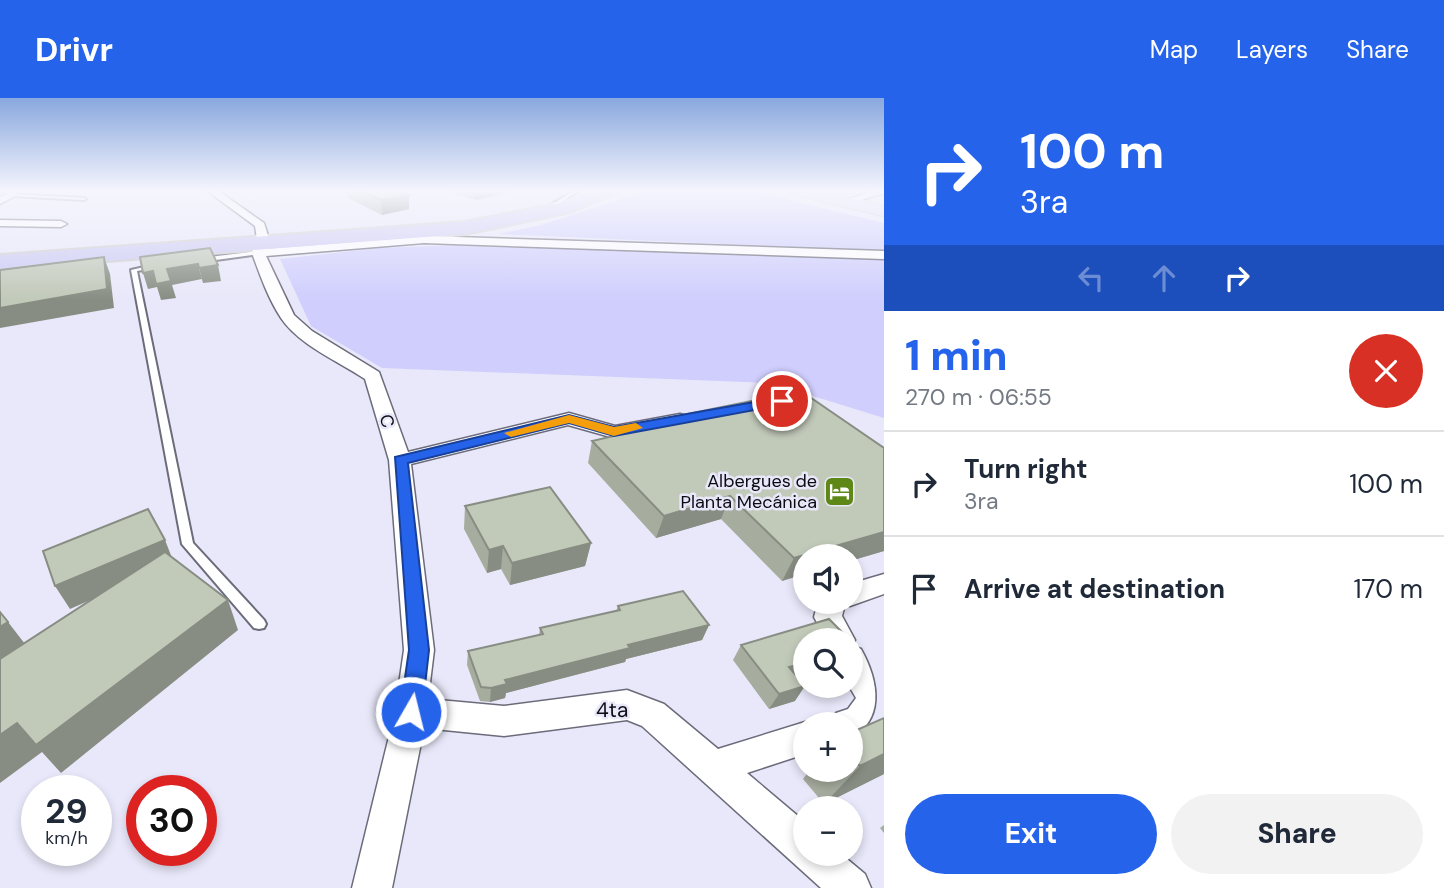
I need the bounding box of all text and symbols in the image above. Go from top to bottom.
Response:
text: Drivr [35,28,113,71]
text: Map [1150,34,1198,65]
text: Layers [1236,34,1308,65]
text: Share [1346,34,1409,65]
text: 100 m [1020,119,1164,183]
icon: right [905,126,996,217]
text: 3ra [1020,181,1068,223]
icon: left [1072,259,1110,297]
icon: ahead [1145,259,1183,297]
icon: right [1218,259,1256,297]
text: 1 min [905,328,1008,383]
button: close [1349,334,1423,408]
pin [752,371,812,431]
icon: arrive [763,382,801,420]
text: 270 m · 06:55 [905,382,1052,412]
street label: C [374,411,400,431]
text: Turn right [964,452,1088,486]
icon: right [905,465,943,503]
text: 100 m [1349,467,1423,501]
place label: Albergues de Planta Mecánica [681,469,817,514]
hotel icon: Albergues de Planta Mecánica [823,474,857,508]
text: 3ra [964,486,999,516]
map controls [793,544,863,866]
button: sound [793,544,863,614]
icon: arrive [905,570,943,608]
text: Arrive at destination [964,572,1225,606]
text: 170 m [1354,572,1423,606]
button: search [793,628,863,698]
position arrow [374,675,448,749]
street label: 4ta [596,696,628,724]
button: + [793,712,863,782]
speed limit sign: 30 [126,775,217,866]
text: 29 [45,788,88,834]
button: Exit [905,794,1157,874]
button: Share [1171,794,1423,874]
button: − [793,796,863,866]
text: km/h [45,826,88,850]

